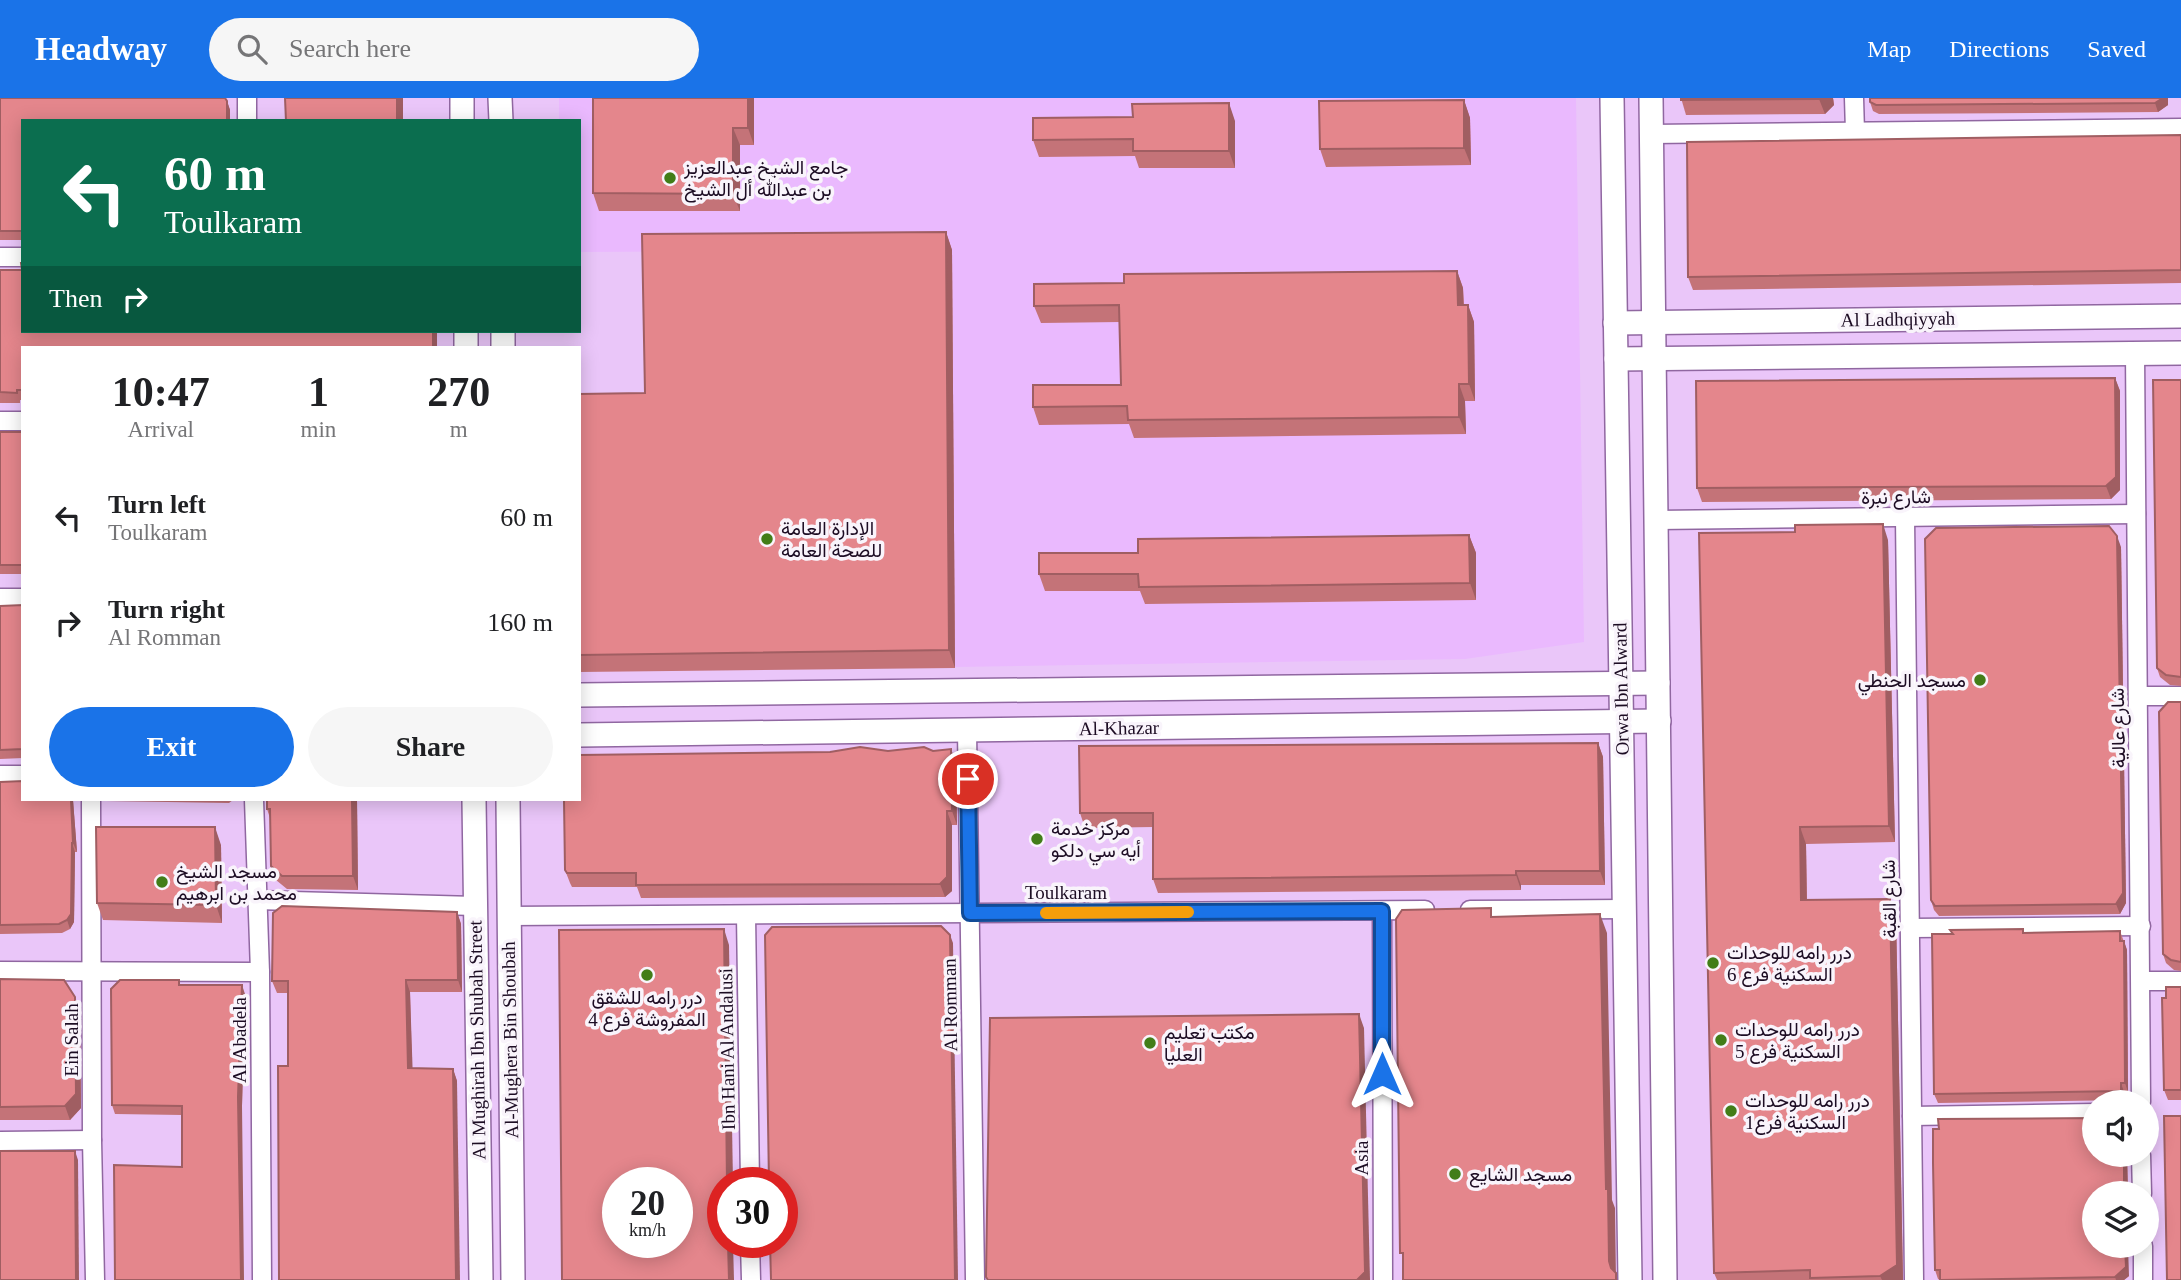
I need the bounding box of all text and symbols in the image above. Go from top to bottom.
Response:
search box [209,18,699,81]
icon: search [233,30,271,68]
text: Headway [35,31,167,67]
text: Search here [289,34,411,63]
text: Map [1867,36,1911,62]
text: Directions [1949,36,2049,62]
text: Saved [2087,36,2146,62]
text: 60 m [164,146,266,201]
icon: left [49,147,140,238]
place label: جامع الشيخ عبدالعزيز بن عبدالله أل الشيخ [683,157,848,203]
marker: جامع الشيخ عبدالعزيز بن عبدالله أل الشيخ [662,170,678,186]
text: Toulkaram [164,204,302,240]
icon: right [116,280,154,318]
text: Then [49,284,102,313]
street label: Al Ladhqiyyah [1841,307,1956,330]
text: 10:47 [112,369,210,415]
text: 1 [308,369,329,415]
text: 270 [427,369,490,415]
text: Arrival [128,417,194,442]
text: min [301,417,336,442]
text: m [450,417,468,442]
street label: شارع نبرة [1861,486,1931,510]
text: Turn left [108,490,206,519]
icon: left [49,499,87,537]
text: 60 m [500,503,553,532]
place label: الإدارة العامة للصحة العامة [781,518,882,561]
text: Toulkaram [108,520,207,545]
marker: الإدارة العامة للصحة العامة [759,531,775,547]
text: Turn right [108,595,225,624]
icon: right [49,604,87,642]
text: 160 m [487,608,553,637]
street label: Orwa Ibn Alward [1609,622,1633,756]
text: Al Romman [108,625,221,650]
place label: مسجد الحنطي [1858,670,1966,696]
marker: مسجد الحنطي [1972,672,1988,688]
street label: شارع عالية [2107,688,2131,768]
button: Exit [49,707,294,787]
button: Share [308,707,553,787]
street label: Al-Khazar [1079,717,1160,739]
pin [938,749,998,809]
icon: arrive [949,760,987,798]
place label: مركز خدمة أيه سي دلكو [1051,818,1141,866]
marker: مركز خدمة أيه سي دلكو [1029,831,1045,847]
street label: شارع القبة [1878,859,1902,939]
place label: مسجد الشيخ محمد بن ابرهيم [176,861,297,906]
marker: مسجد الشيخ محمد بن ابرهيم [154,874,170,890]
street label: Toulkaram [1025,882,1107,903]
street label: Al Mughirah Ibn Shubah Street [464,919,490,1160]
street label: Al-Mughera Bin Shoubah [498,941,522,1139]
place label: درر رامه للوحدات السكنية فرع 6 [1727,942,1852,987]
marker: درر رامه للوحدات السكنية فرع 6 [1705,955,1721,971]
street label: Al Romman [939,958,961,1052]
marker: درر رامه للشقق المفروشة فرع 4 [639,967,655,983]
street label: Ibn Hani Al Andalusi [715,968,739,1130]
place label: درر رامه للشقق المفروشة فرع 4 [588,987,706,1032]
street label: Al Abadela [229,996,250,1083]
street label: Ein Salah [61,1003,82,1077]
place label: درر رامه للوحدات السكنية فرع 5 [1735,1019,1860,1064]
place label: مكتب تعليم العليا [1164,1022,1255,1066]
marker: درر رامه للوحدات السكنية فرع 5 [1713,1032,1729,1048]
marker: مكتب تعليم العليا [1142,1035,1158,1051]
position arrow [1345,1037,1419,1111]
place label: درر رامه للوحدات السكنية فرع1 [1745,1090,1870,1135]
map controls [2082,1090,2159,1258]
button: sound [2082,1090,2159,1167]
marker: درر رامه للوحدات السكنية فرع1 [1723,1103,1739,1119]
street label: Asia [1351,1140,1372,1175]
place label: مسجد الشايع [1469,1164,1572,1188]
marker: مسجد الشايع [1447,1166,1463,1182]
speed limit sign: 30 [707,1167,798,1258]
button: layers [2082,1181,2159,1258]
text: 20 [630,1184,665,1223]
text: km/h [629,1220,666,1240]

